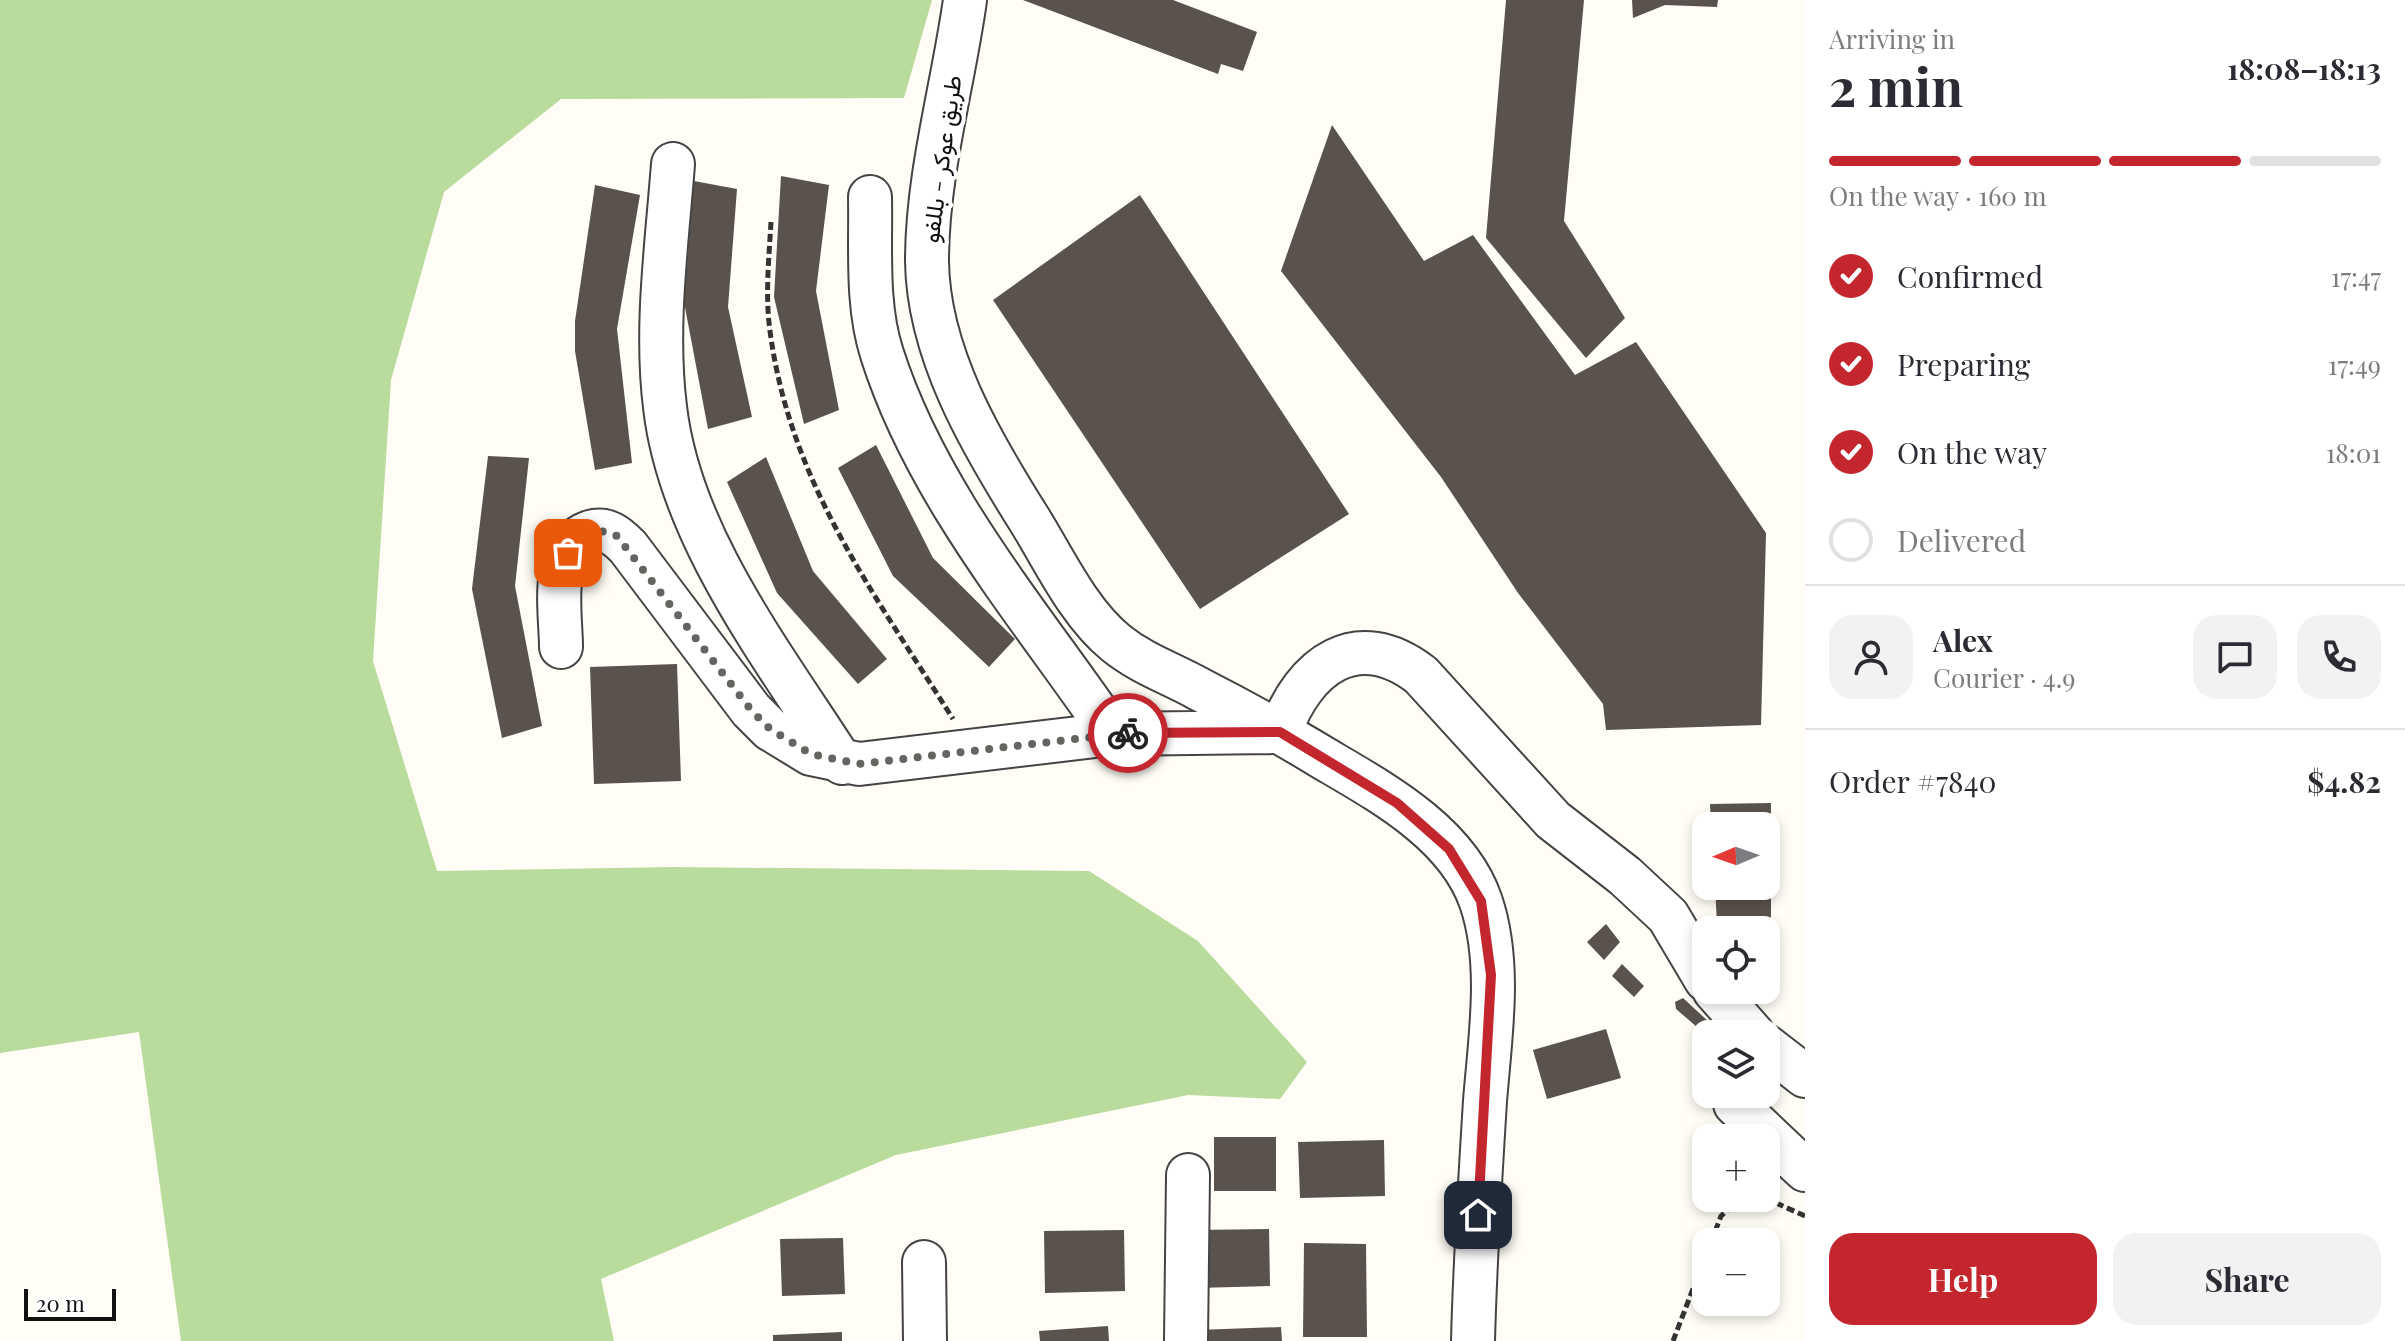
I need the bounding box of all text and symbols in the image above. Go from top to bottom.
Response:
text: Arriving in [1829,21,1955,56]
text: 18:08–18:13 [2227,48,2381,88]
text: 2 min [1829,51,1963,120]
street label: طريق عوكر - بللفو [912,73,969,245]
text: On the way · 160 m [1829,178,2047,213]
icon: check [1829,254,1873,298]
text: Confirmed [1897,256,2043,296]
text: 17:47 [2331,259,2381,294]
icon: check [1829,342,1873,386]
text: Preparing [1897,344,2030,384]
text: 17:49 [2328,347,2381,382]
icon: check [1829,430,1873,474]
text: On the way [1897,432,2047,472]
text: 18:01 [2326,435,2381,470]
pin [534,519,602,587]
text: Delivered [1897,520,2026,560]
icon: bag [546,531,590,575]
button: person [1829,615,1913,699]
button: chat [2193,615,2277,699]
button: phone [2297,615,2381,699]
text: Alex [1933,620,1993,660]
text: Courier · 4.9 [1933,660,2075,695]
courier [1088,693,1168,773]
icon: bike [1106,711,1150,755]
text: Order #7840 [1829,761,1997,801]
text: $4.82 [2307,761,2381,801]
north arrow [1692,812,1780,900]
map controls [1692,812,1780,1316]
button: locate [1692,916,1780,1004]
button: layers [1692,1020,1780,1108]
button: + [1692,1124,1780,1212]
pin [1444,1181,1512,1249]
icon: home [1456,1193,1500,1237]
button: − [1692,1228,1780,1316]
button: Help [1829,1233,2097,1325]
button: Share [2113,1233,2381,1325]
scale bar [24,1285,116,1321]
text: 20 m [36,1288,85,1318]

